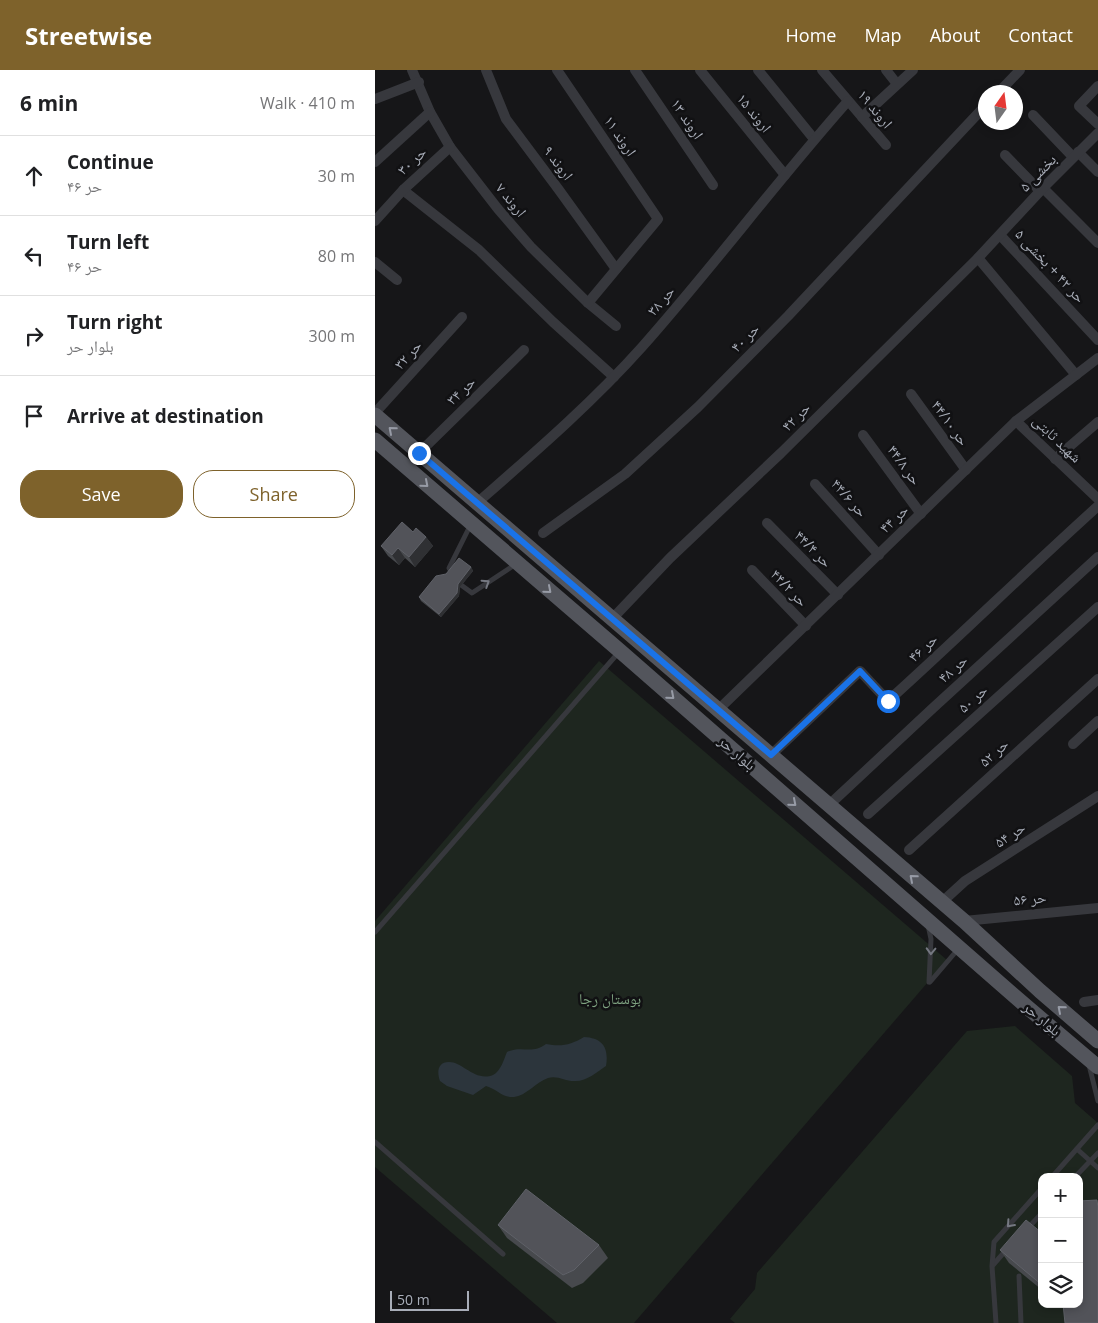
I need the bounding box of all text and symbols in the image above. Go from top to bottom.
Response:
text: Streetwise [25,19,152,52]
text: Home [786,23,836,47]
text: Map [864,23,902,47]
text: About [930,23,980,47]
text: Contact [1008,23,1073,47]
street label: اروند ۱۹ [854,85,898,132]
north arrow [978,85,1023,130]
text: 6 min [20,89,78,117]
street label: اروند ۱۵ [733,89,777,136]
text: Walk · 410 m [260,92,355,114]
street label: اروند ۱۳ [667,94,709,143]
street label: اروند ۱۱ [600,111,642,160]
street label: حر ۳۰ [392,141,431,179]
street label: اروند ۹ [539,141,578,184]
text: Continue [67,149,154,175]
street label: بخشی ۵ [1014,149,1061,196]
icon: ahead [20,162,48,190]
text: 30 m [318,165,355,187]
text: حر ۴۶ [67,175,102,197]
street label: اروند ۷ [492,178,532,221]
street label: حر ۴۲ + بخشی ۵ [1011,224,1091,308]
text: Turn left [67,229,149,255]
icon: left [20,242,48,270]
text: 80 m [318,245,355,267]
text: حر ۴۶ [67,255,102,277]
street label: حر ۳۸ [642,281,679,319]
text: Turn right [67,309,162,335]
street label: حر ۴۰ [726,318,763,356]
icon: right [20,322,48,350]
text: 300 m [309,325,355,347]
text: بلوار حر [67,335,114,357]
street label: حر ۳۲ [389,335,426,373]
street label: حر ۳۴ [441,371,479,409]
street label: حر ۴۴/۱۰ [927,396,974,450]
street label: حر ۴۲ [777,397,814,435]
icon: arrive [20,402,48,430]
text: Arrive at destination [67,403,264,429]
street label: شهید ثابتی [1028,410,1087,467]
one-way arrow [389,427,398,435]
street label: حر ۴۴/۸ [883,440,926,489]
route end [408,442,431,465]
button: Save [20,470,183,518]
button: Share [193,470,355,518]
street label: حر ۴۴/۶ [827,474,873,521]
one-way arrow [420,478,429,487]
street label: حر ۴۴ [874,499,912,537]
street label: حر ۴۴/۴ [791,525,837,572]
street label: حر ۴۴/۲ [767,564,813,611]
one-way arrow [480,580,490,589]
one-way arrow [543,584,552,593]
street label: حر ۴۶ [903,628,942,666]
street label: حر ۴۸ [933,649,972,687]
street label: حر ۵۰ [953,679,992,717]
one-way arrow [665,690,674,699]
route start [877,690,900,713]
street label: بلوار حر [714,730,761,774]
street label: حر ۵۲ [974,733,1013,771]
one-way arrow [788,797,797,806]
street label: حر ۵۴ [990,817,1029,852]
one-way arrow [910,874,919,883]
street label: حر ۵۶ [1013,887,1048,909]
one-way arrow [925,947,936,955]
park label: بوستان رجا [579,988,641,1009]
street label: بلوار حر [1019,996,1066,1040]
one-way arrow [1058,1006,1067,1015]
map controls [1038,1173,1083,1308]
button: + [1038,1173,1083,1218]
one-way arrow [1007,1218,1016,1227]
button: − [1038,1218,1083,1263]
button: layers [1038,1263,1083,1308]
scale bar [390,1288,469,1311]
text: 50 m [397,1290,430,1309]

